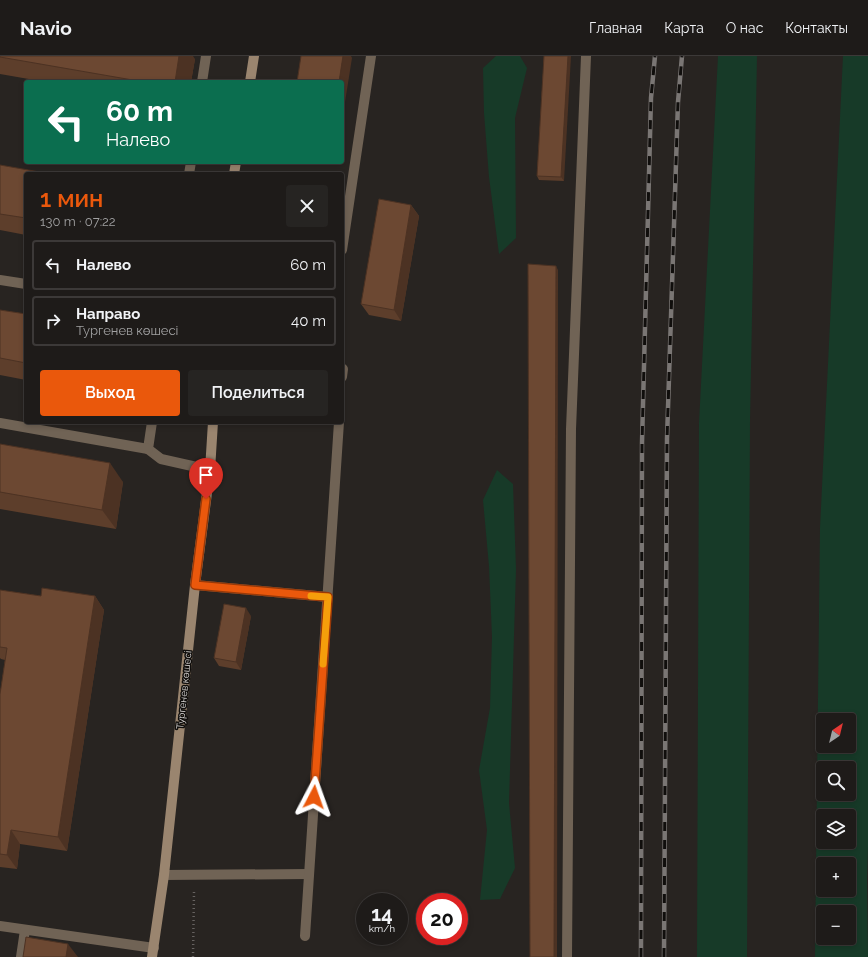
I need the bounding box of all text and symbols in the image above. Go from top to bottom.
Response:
text: Navio [20,17,72,39]
text: Главная [589,20,642,36]
text: Карта [664,20,704,36]
text: О нас [726,20,763,36]
text: Контакты [785,20,848,36]
text: 60 m [106,95,173,128]
icon: left [40,96,92,148]
text: Налево [106,129,170,150]
text: 1 мин [40,184,103,213]
button: close [286,185,328,227]
text: 130 m · 07:22 [40,214,116,229]
icon: left [42,254,64,276]
text: Налево [76,256,131,274]
text: 60 m [290,256,326,274]
text: Направо [76,305,140,323]
icon: right [42,310,64,332]
text: 40 m [291,312,326,330]
text: Тургенев көшесі [76,323,178,338]
button: Выход [40,370,180,416]
button: Поделиться [188,370,328,416]
pin [189,458,223,499]
icon: arrive [195,464,217,486]
street label: Тургенев көшесі [174,650,194,730]
north arrow [816,713,856,753]
map controls [816,713,856,945]
button: search [816,761,856,801]
position arrow [293,776,335,818]
button: layers [816,809,856,849]
button: + [816,857,856,897]
speed limit sign: 20 [416,893,468,945]
text: 14 [371,902,393,926]
button: − [816,905,856,945]
text: km/h [369,923,395,934]

